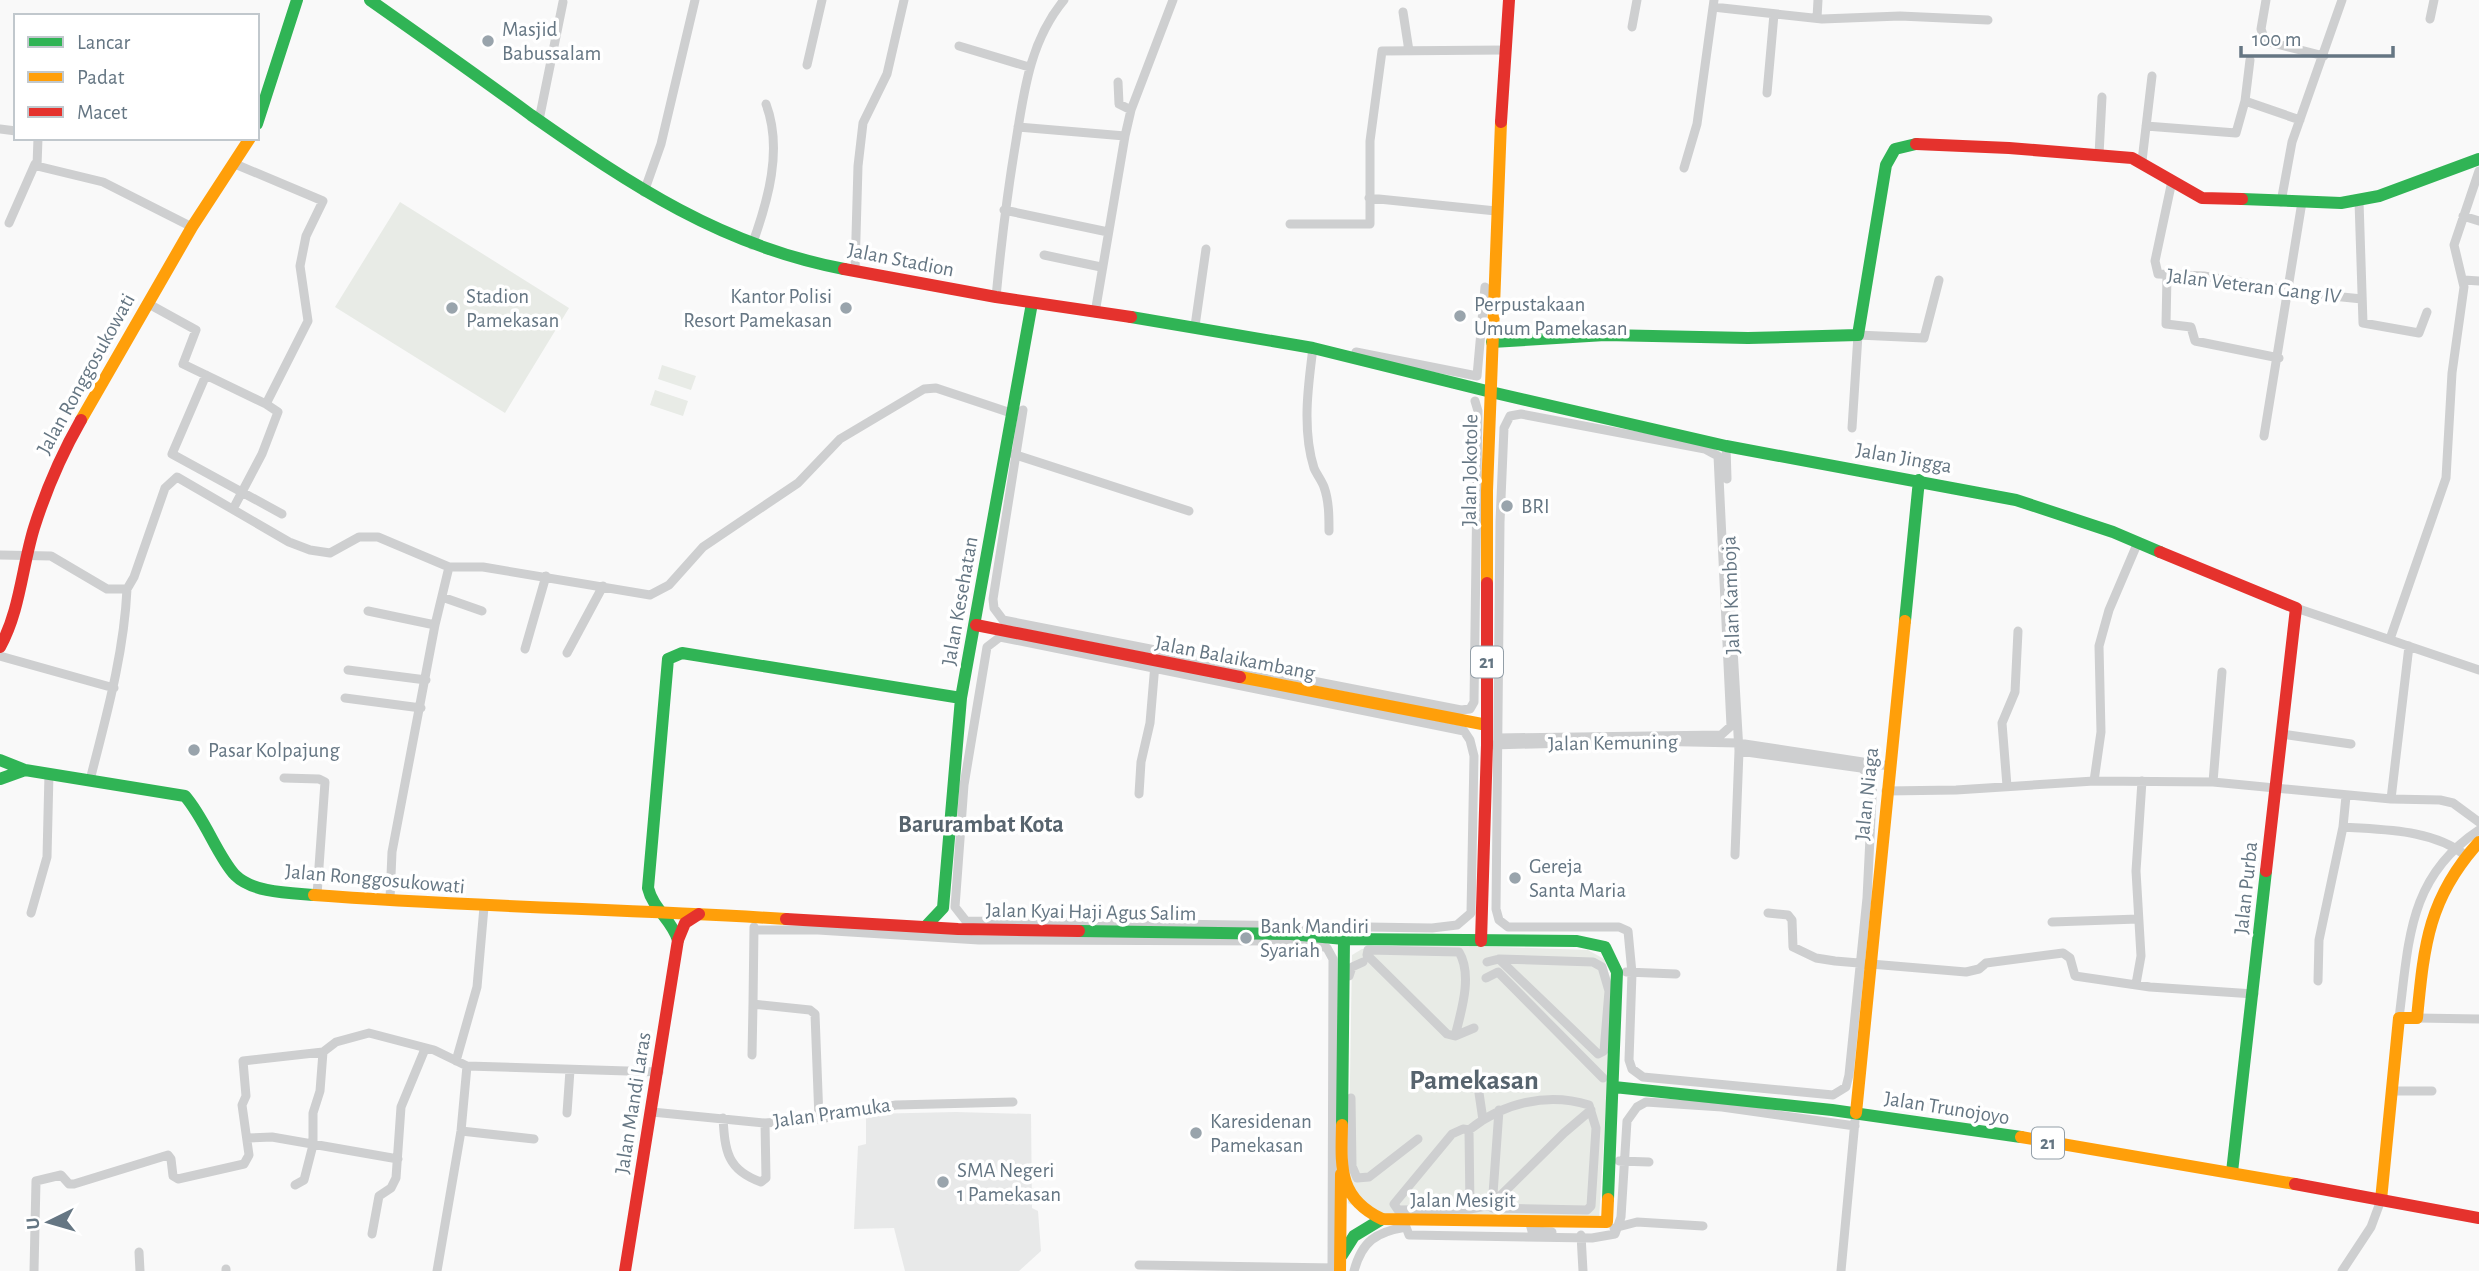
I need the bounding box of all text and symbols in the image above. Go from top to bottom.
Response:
legend [14,14,259,140]
scale bar [2241,14,2393,58]
place label: Masjid Babussalam [502,19,601,64]
text: 100 m [2252,29,2302,50]
text: Lancar [77,32,130,53]
marker: Masjid Babussalam [480,33,496,49]
text: Padat [77,67,125,88]
text: Macet [77,102,128,123]
street label: Jalan Stadion [846,239,956,281]
street label: Jalan Veteran Gang IV [2166,265,2342,307]
place label: Stadion Pamekasan [466,286,559,331]
place label: Kantor Polisi Resort Pamekasan [683,286,832,331]
street label: Jalan Ronggosukowati [33,290,139,458]
place label: Perpustakaan Umum Pamekasan [1474,294,1628,339]
marker: Stadion Pamekasan [444,300,460,316]
marker: Kantor Polisi Resort Pamekasan [838,300,854,316]
marker: Perpustakaan Umum Pamekasan [1452,308,1468,324]
street label: Jalan Jokotole [1459,414,1481,526]
street label: Jalan Jingga [1854,439,1954,477]
place label: BRI [1521,496,1550,517]
marker: BRI [1499,498,1515,514]
street label: Jalan Kesehatan [938,535,982,667]
street label: Jalan Kamboja [1718,535,1744,655]
street label: Jalan Balaikambang [1153,632,1318,684]
road number: 21 [1471,646,1503,678]
street label: Jalan Kemuning [1548,731,1679,755]
place label: Pasar Kolpajung [208,740,340,761]
marker: Pasar Kolpajung [186,742,202,758]
street label: Jalan Niaga [1852,746,1882,842]
district label: Barurambat Kota [898,813,1064,837]
street label: Jalan Purba [2231,840,2261,935]
place label: Gereja Santa Maria [1529,856,1626,901]
street label: Jalan Ronggosukowati [284,861,466,897]
marker: Gereja Santa Maria [1507,870,1523,886]
street label: Jalan Kyai Haji Agus Salim [985,900,1197,924]
place label: Bank Mandiri Syariah [1260,916,1369,961]
marker: Bank Mandiri Syariah [1238,930,1254,946]
street label: Jalan Mandi Laras [611,1031,655,1175]
district label: Pamekasan [1409,1067,1539,1095]
street label: Jalan Trunojoyo [1883,1088,2011,1128]
street label: Jalan Pramuka [772,1094,892,1132]
place label: Karesidenan Pamekasan [1210,1111,1312,1156]
marker: Karesidenan Pamekasan [1188,1125,1204,1141]
road number: 21 [2032,1128,2064,1158]
place label: SMA Negeri 1 Pamekasan [957,1160,1061,1205]
marker: SMA Negeri 1 Pamekasan [935,1174,951,1190]
north arrow [14,1187,84,1257]
street label: Jalan Mesigit [1410,1190,1516,1211]
text: U [24,1216,44,1230]

